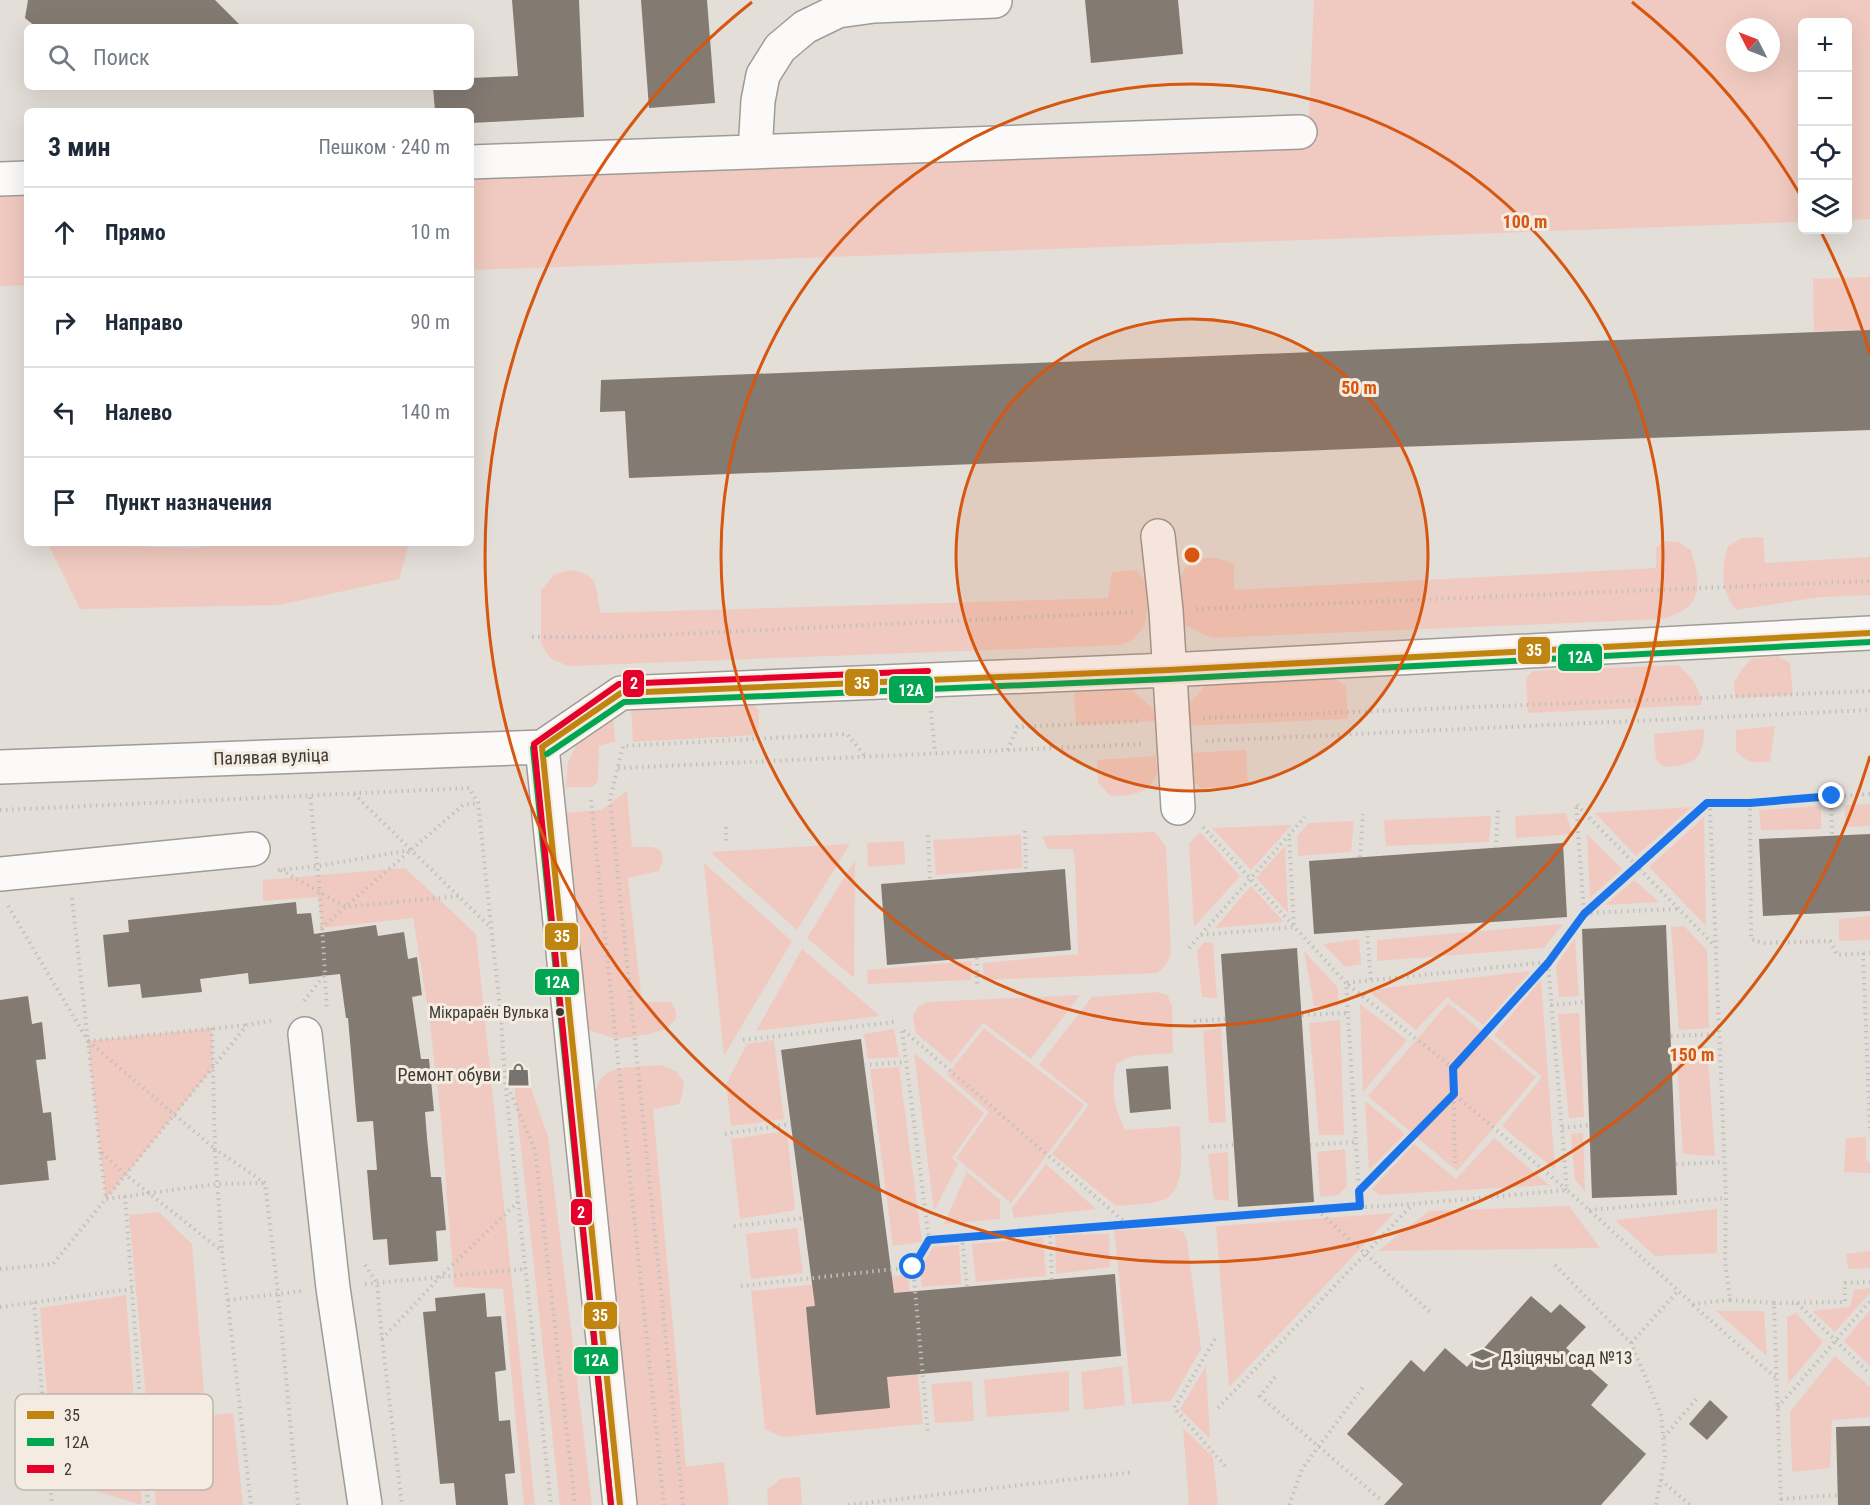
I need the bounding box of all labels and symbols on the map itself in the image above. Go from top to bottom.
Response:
north arrow [1726,18,1780,72]
text: 100 m [1503,211,1547,232]
text: 50 m [1341,377,1377,398]
centre of rings [1182,545,1202,565]
line badge: 35 [1517,636,1551,665]
text: 35 [1526,641,1542,660]
line badge: 12А [1557,643,1603,672]
text: 12А [1567,648,1593,667]
line badge: 35 [844,668,879,697]
line badge: 2 [622,669,645,698]
text: 2 [630,674,638,693]
text: 35 [854,674,870,693]
line badge: 12А [888,675,934,704]
text: 12А [898,681,924,700]
street label: Палявая вуліца [213,744,329,769]
route end [1818,782,1844,808]
line badge: 35 [544,922,579,951]
text: 35 [554,927,570,946]
line badge: 12А [534,968,580,996]
text: 12А [544,973,570,992]
place label: Мікрараён Вулька [429,1003,549,1022]
marker: Мікрараён Вулька [554,1006,566,1018]
text: 150 m [1670,1044,1714,1065]
shop icon: Ремонт обуви [506,1062,532,1088]
place label: Ремонт обуви [398,1064,501,1085]
line badge: 2 [570,1198,593,1226]
text: 2 [577,1203,585,1222]
route start [899,1253,925,1279]
line badge: 35 [583,1301,618,1330]
text: 35 [592,1306,608,1325]
school or university icon: Дзіцячы сад №13 [1470,1345,1496,1371]
line badge: 12А [573,1346,619,1375]
place label: Дзіцячы сад №13 [1501,1347,1633,1368]
text: 12А [583,1351,609,1370]
legend [15,1394,213,1490]
text: 35 [64,1406,80,1425]
text: 12А [64,1433,89,1452]
text: 2 [64,1460,72,1479]

